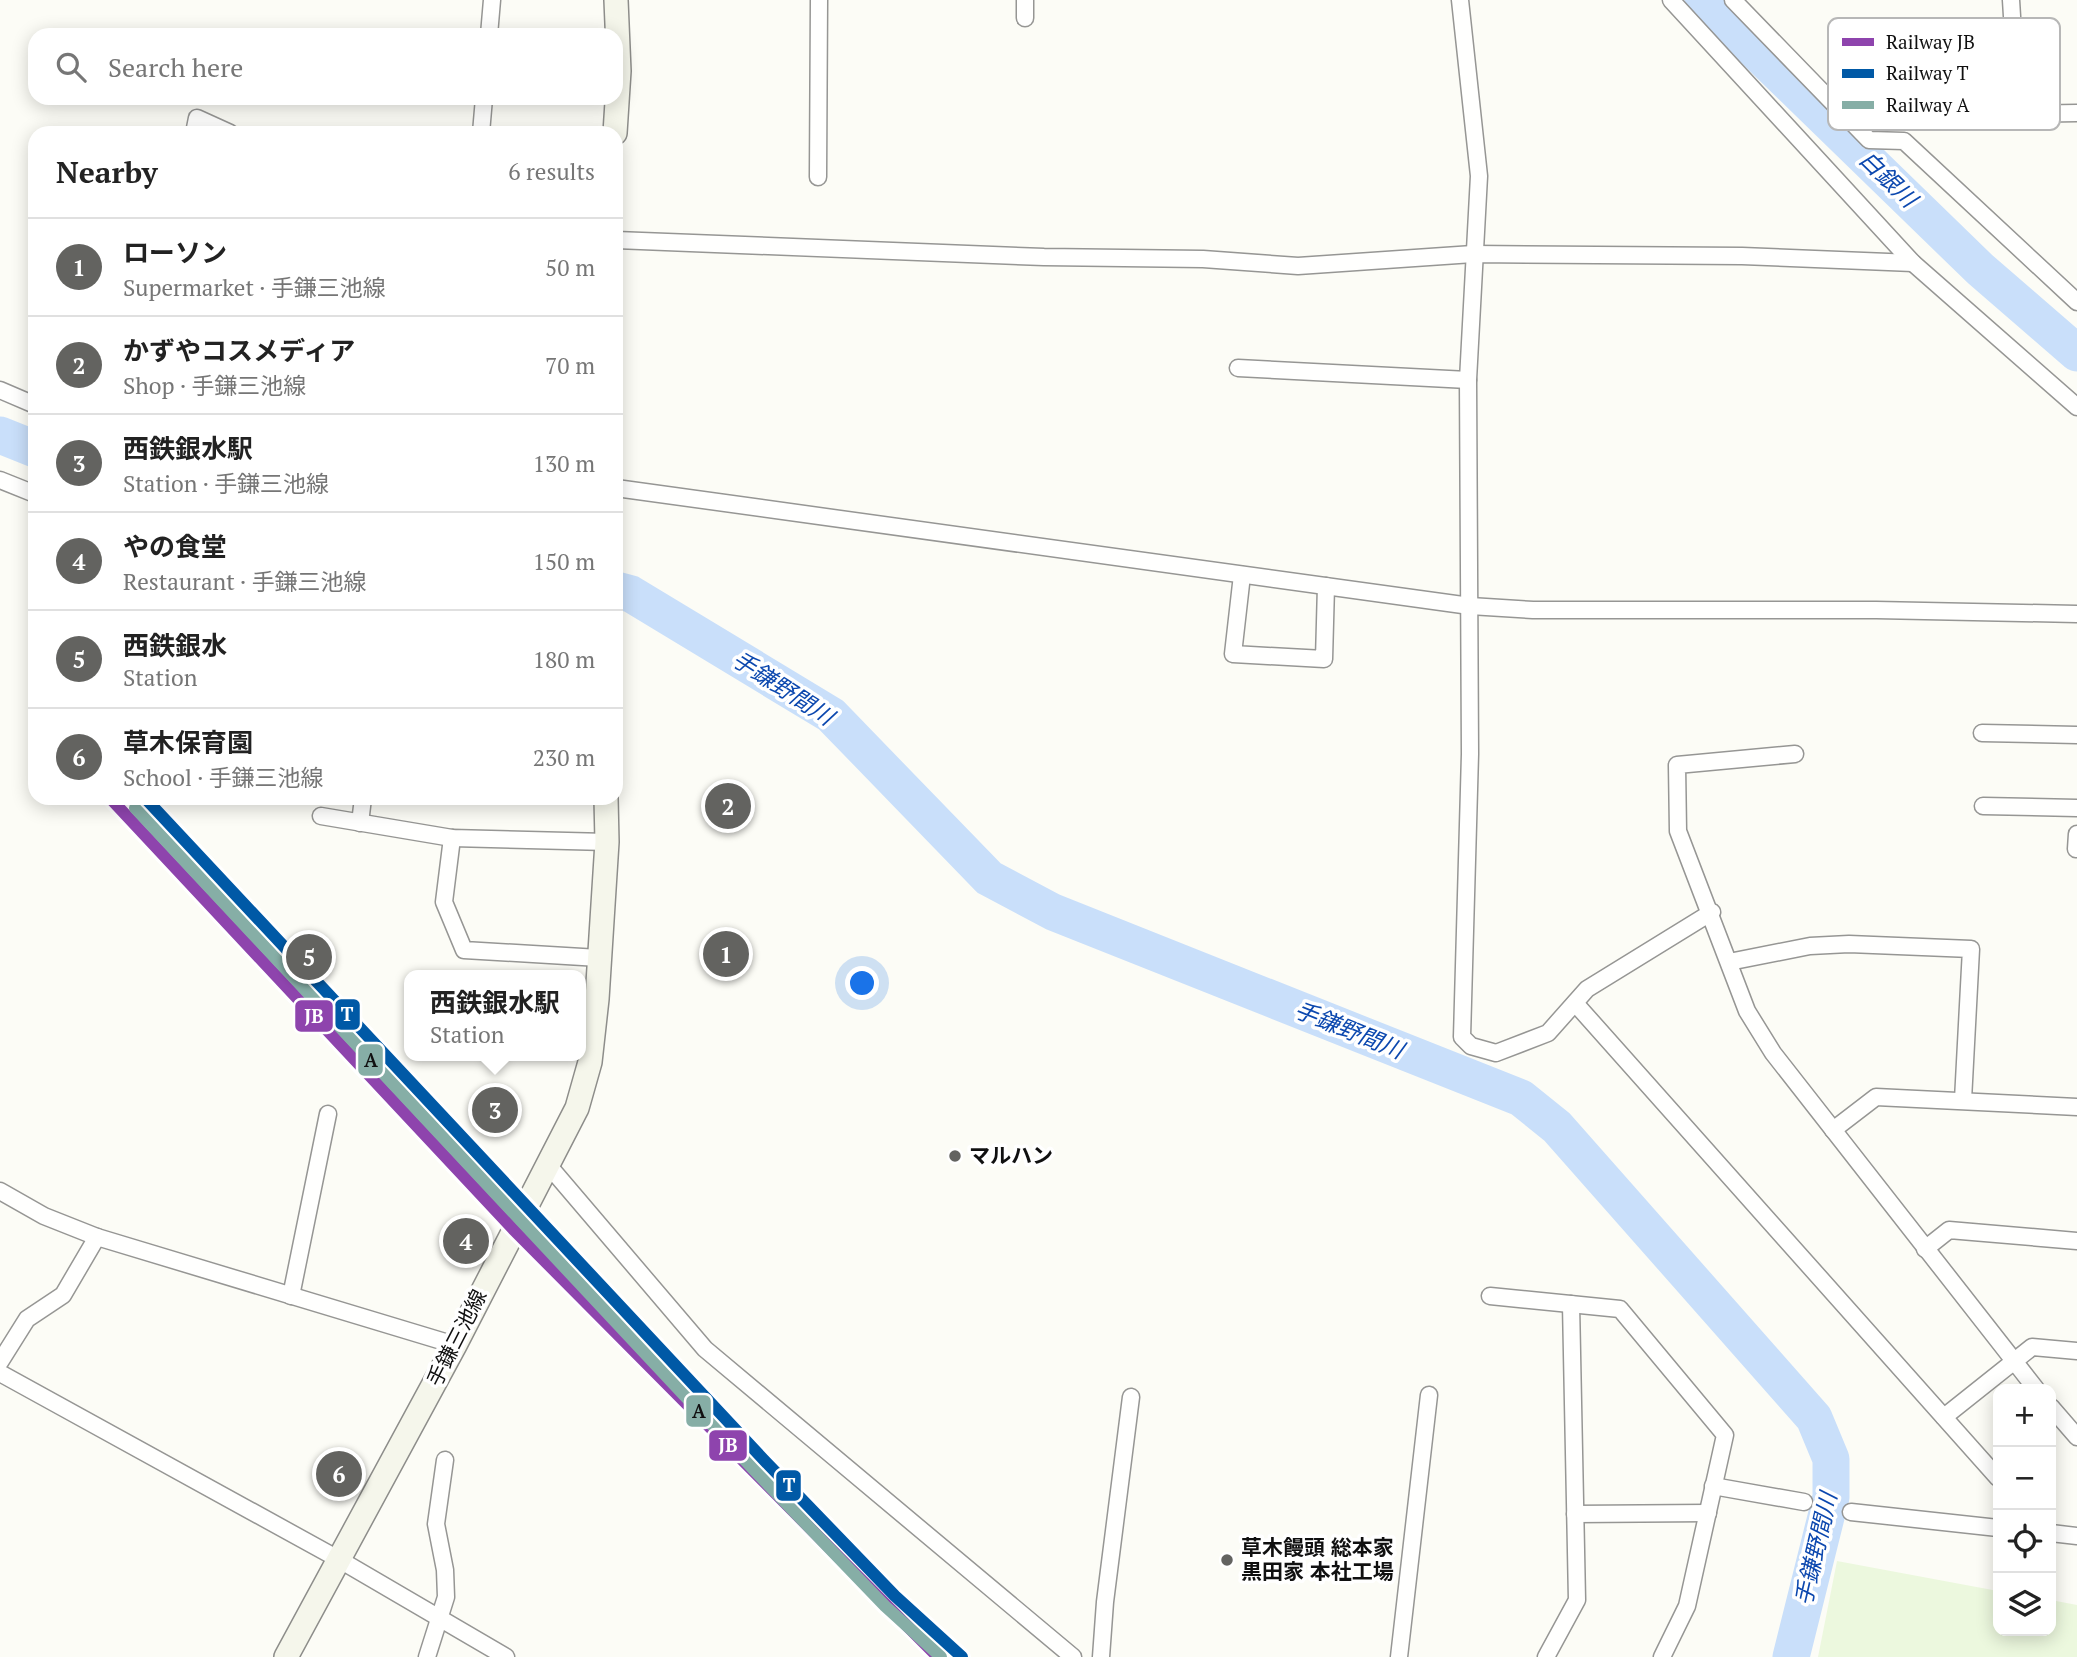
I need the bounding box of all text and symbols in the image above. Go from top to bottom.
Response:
legend [1828,18,2060,130]
search box [28,28,623,105]
text: Railway JB [1886,29,1975,54]
icon: search [52,48,90,86]
text: Search here [108,50,243,84]
text: Railway T [1886,60,1969,85]
text: Railway A [1886,92,1969,117]
water label: 白銀川 [1853,144,1926,216]
text: Nearby [56,152,158,192]
text: 6 results [508,156,595,187]
text: ローソン [123,235,227,269]
text: 1 [73,252,86,283]
text: 50 m [545,252,595,283]
text: Supermarket · 手鎌三池線 [123,272,386,303]
text: かずやコスメディア [123,333,355,367]
text: 2 [73,350,86,381]
text: 70 m [545,350,595,381]
text: Shop · 手鎌三池線 [123,370,306,401]
text: 西鉄銀水駅 [123,431,253,465]
text: 3 [73,448,86,479]
text: 130 m [533,448,595,479]
text: Station · 手鎌三池線 [123,468,329,499]
text: やの食堂 [123,529,227,563]
text: 4 [73,546,86,577]
text: 150 m [533,546,595,577]
text: Restaurant · 手鎌三池線 [123,566,366,597]
text: 西鉄銀水 [123,628,227,662]
water label: 手鎌野間川 [727,643,842,734]
text: 5 [73,644,86,675]
text: 180 m [533,644,595,675]
text: Station [123,662,197,693]
text: 草木保育園 [123,725,253,759]
text: 6 [73,742,86,773]
text: 230 m [533,742,595,773]
text: School · 手鎌三池線 [123,762,324,793]
pin: 2 [705,780,751,832]
pin: 1 [703,928,749,980]
pin: 5 [286,931,332,983]
your location [845,966,879,1000]
popup [404,970,586,1061]
text: 西鉄銀水駅 [430,985,560,1019]
water label: 手鎌野間川 [1290,994,1411,1067]
line badge: T [334,998,361,1031]
line badge: JB [294,999,334,1033]
text: T [341,1001,354,1026]
text: JB [304,1003,324,1028]
text: Station [430,1019,504,1050]
line badge: A [357,1043,384,1077]
text: A [364,1047,378,1072]
pin: 3 [472,1084,518,1136]
place label: マルハン [969,1141,1053,1169]
marker: マルハン [947,1148,963,1164]
pin: 4 [443,1215,489,1267]
street label: 手鎌三池線 [420,1284,492,1391]
map controls [1993,1384,2056,1636]
button: + [1993,1384,2056,1447]
line badge: A [685,1394,712,1428]
text: A [692,1398,706,1423]
line badge: JB [708,1429,748,1462]
text: JB [718,1432,738,1457]
button: − [1993,1447,2056,1510]
pin: 6 [316,1448,362,1500]
line badge: T [775,1469,802,1502]
text: T [783,1472,796,1497]
water label: 手鎌野間川 [1787,1486,1844,1608]
button: locate [1993,1510,2056,1573]
place label: 草木饅頭 総本家 黒田家 本社工場 [1241,1533,1394,1585]
marker: 草木饅頭 総本家 黒田家 本社工場 [1219,1552,1235,1568]
button: layers [1993,1573,2056,1636]

